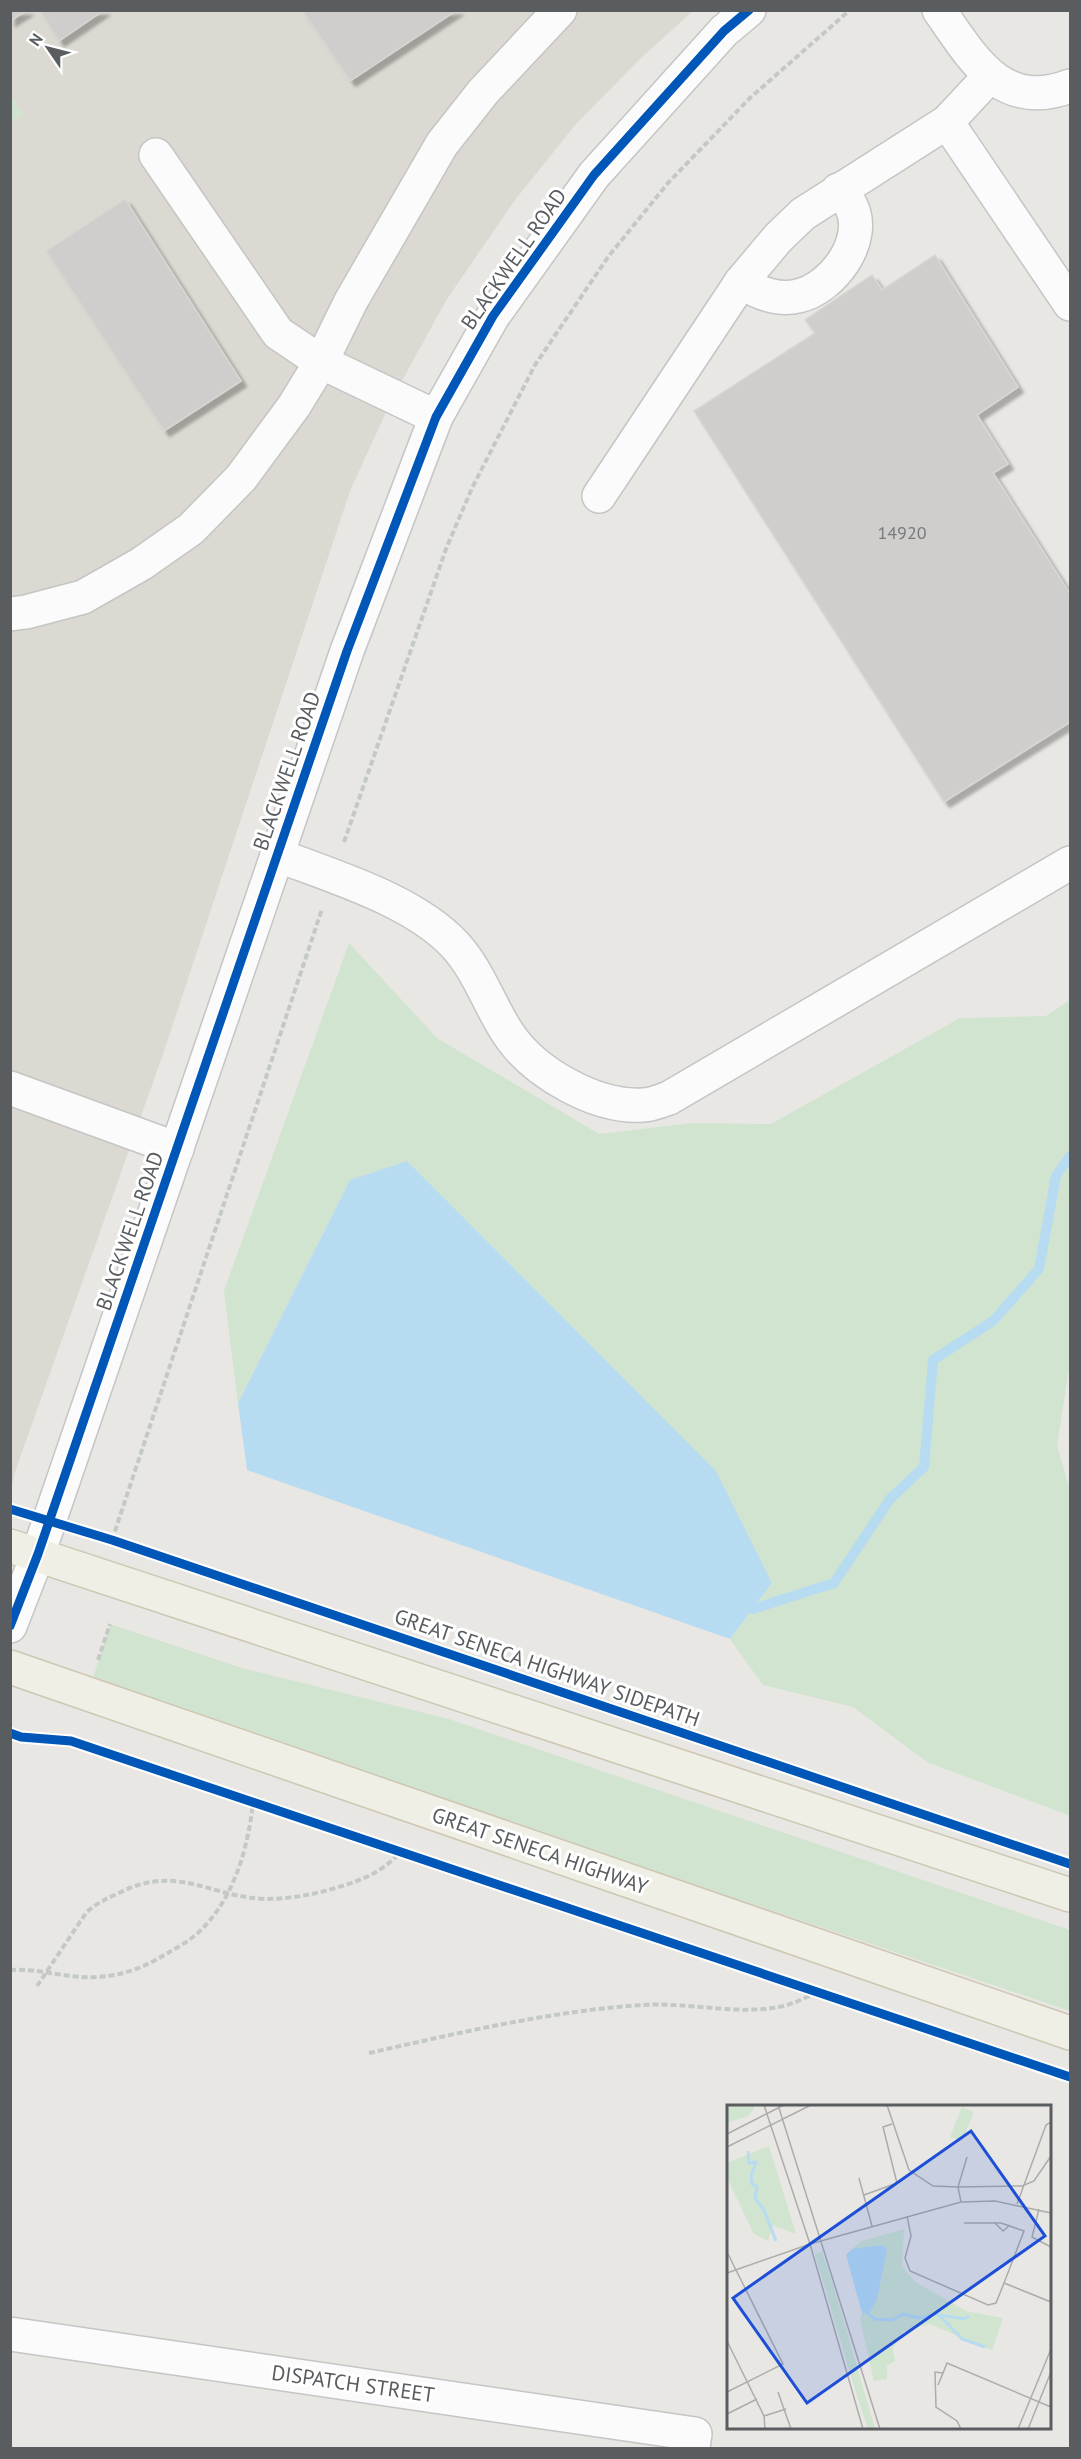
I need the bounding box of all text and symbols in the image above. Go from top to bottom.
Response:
north arrow [18,18,78,78]
text: N [25,29,47,49]
street label: BLACKWELL ROAD [455,183,572,335]
house number: 14920 [877,521,927,544]
street label: BLACKWELL ROAD [247,688,326,854]
street label: BLACKWELL ROAD [90,1148,169,1314]
street label: GREAT SENECA HIGHWAY SIDEPATH [391,1602,703,1733]
street label: GREAT SENECA HIGHWAY [429,1801,652,1900]
inset map [727,2105,1051,2429]
street label: DISPATCH STREET [270,2359,437,2408]

